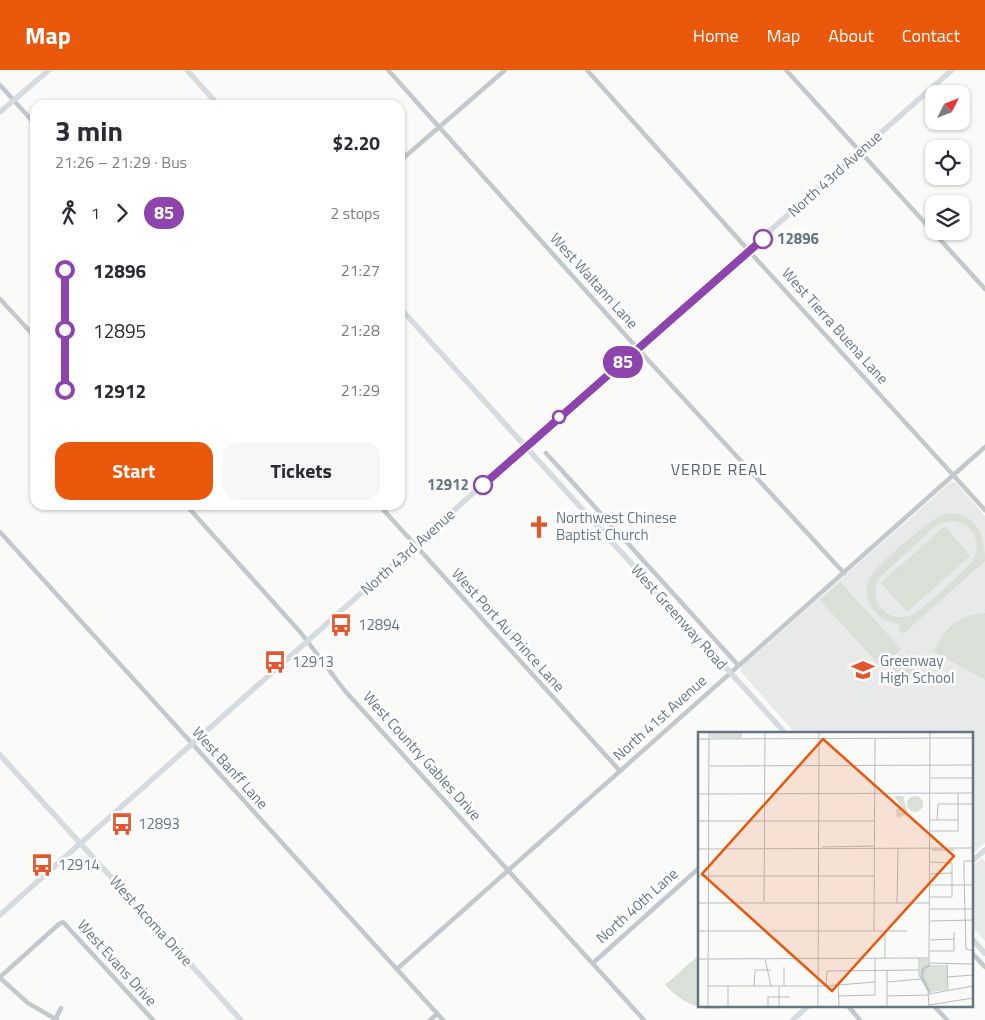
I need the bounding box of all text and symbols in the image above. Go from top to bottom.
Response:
text: Map [25,17,71,53]
text: Home [693,22,739,49]
text: Map [767,22,800,49]
text: About [828,22,874,49]
text: Contact [902,22,960,49]
north arrow [925,85,970,130]
map controls [925,85,970,240]
text: 3 min [55,109,123,152]
street label: North 43rd Avenue [782,125,887,222]
text: $2.20 [333,128,380,157]
button: locate [925,140,970,185]
text: 21:26 – 21:29 · Bus [55,150,187,174]
button: layers [925,195,970,240]
icon: walk [55,199,83,227]
icon: forward [108,199,136,227]
text: 85 [154,199,174,226]
text: 1 [91,201,100,225]
text: 2 stops [330,201,380,225]
street label: West Waltann Lane [545,227,644,334]
place label: 12896 [777,227,819,250]
marker: 12896 [753,229,773,249]
text: 12896 [93,256,146,285]
text: 21:27 [341,258,380,282]
street label: West Tierra Buena Lane [777,262,894,389]
text: 12895 [93,316,146,345]
text: 21:28 [341,318,380,342]
line badge: 85 [600,346,646,378]
text: 85 [613,348,633,375]
text: 12912 [93,376,146,405]
text: 21:29 [341,378,380,402]
unlabelled marker [552,410,566,424]
button: Start [55,442,213,500]
button: Tickets [223,442,380,500]
district label: VERDE REAL [671,457,767,481]
place label: 12912 [427,473,469,496]
marker: 12912 [473,475,493,495]
street label: North 43rd Avenue [355,503,460,600]
place label: Northwest Chinese Baptist Church [556,506,677,546]
church icon: Northwest Chinese Baptist Church [526,514,552,540]
street label: West Greenway Road [626,559,733,675]
street label: West Port Au Prince Lane [446,563,570,697]
bus stop icon: 12894 [328,612,354,638]
place label: 12894 [358,613,400,636]
bus stop icon: 12913 [262,649,288,675]
place label: Greenway High School [880,649,955,689]
place label: 12913 [292,650,334,673]
school or university icon: Greenway High School [850,657,876,683]
street label: North 41st Avenue [608,669,712,766]
street label: West Country Gables Drive [358,686,487,826]
street label: West Banff Lane [187,721,274,814]
inset map [698,732,972,1008]
bus stop icon: 12893 [109,811,135,837]
place label: 12893 [138,812,180,835]
bus stop icon: 12914 [29,852,55,878]
place label: 12914 [58,853,100,876]
street label: North 40th Lane [590,862,683,949]
street label: West Acoma Drive [104,870,199,971]
street label: West Evans Drive [72,914,163,1011]

